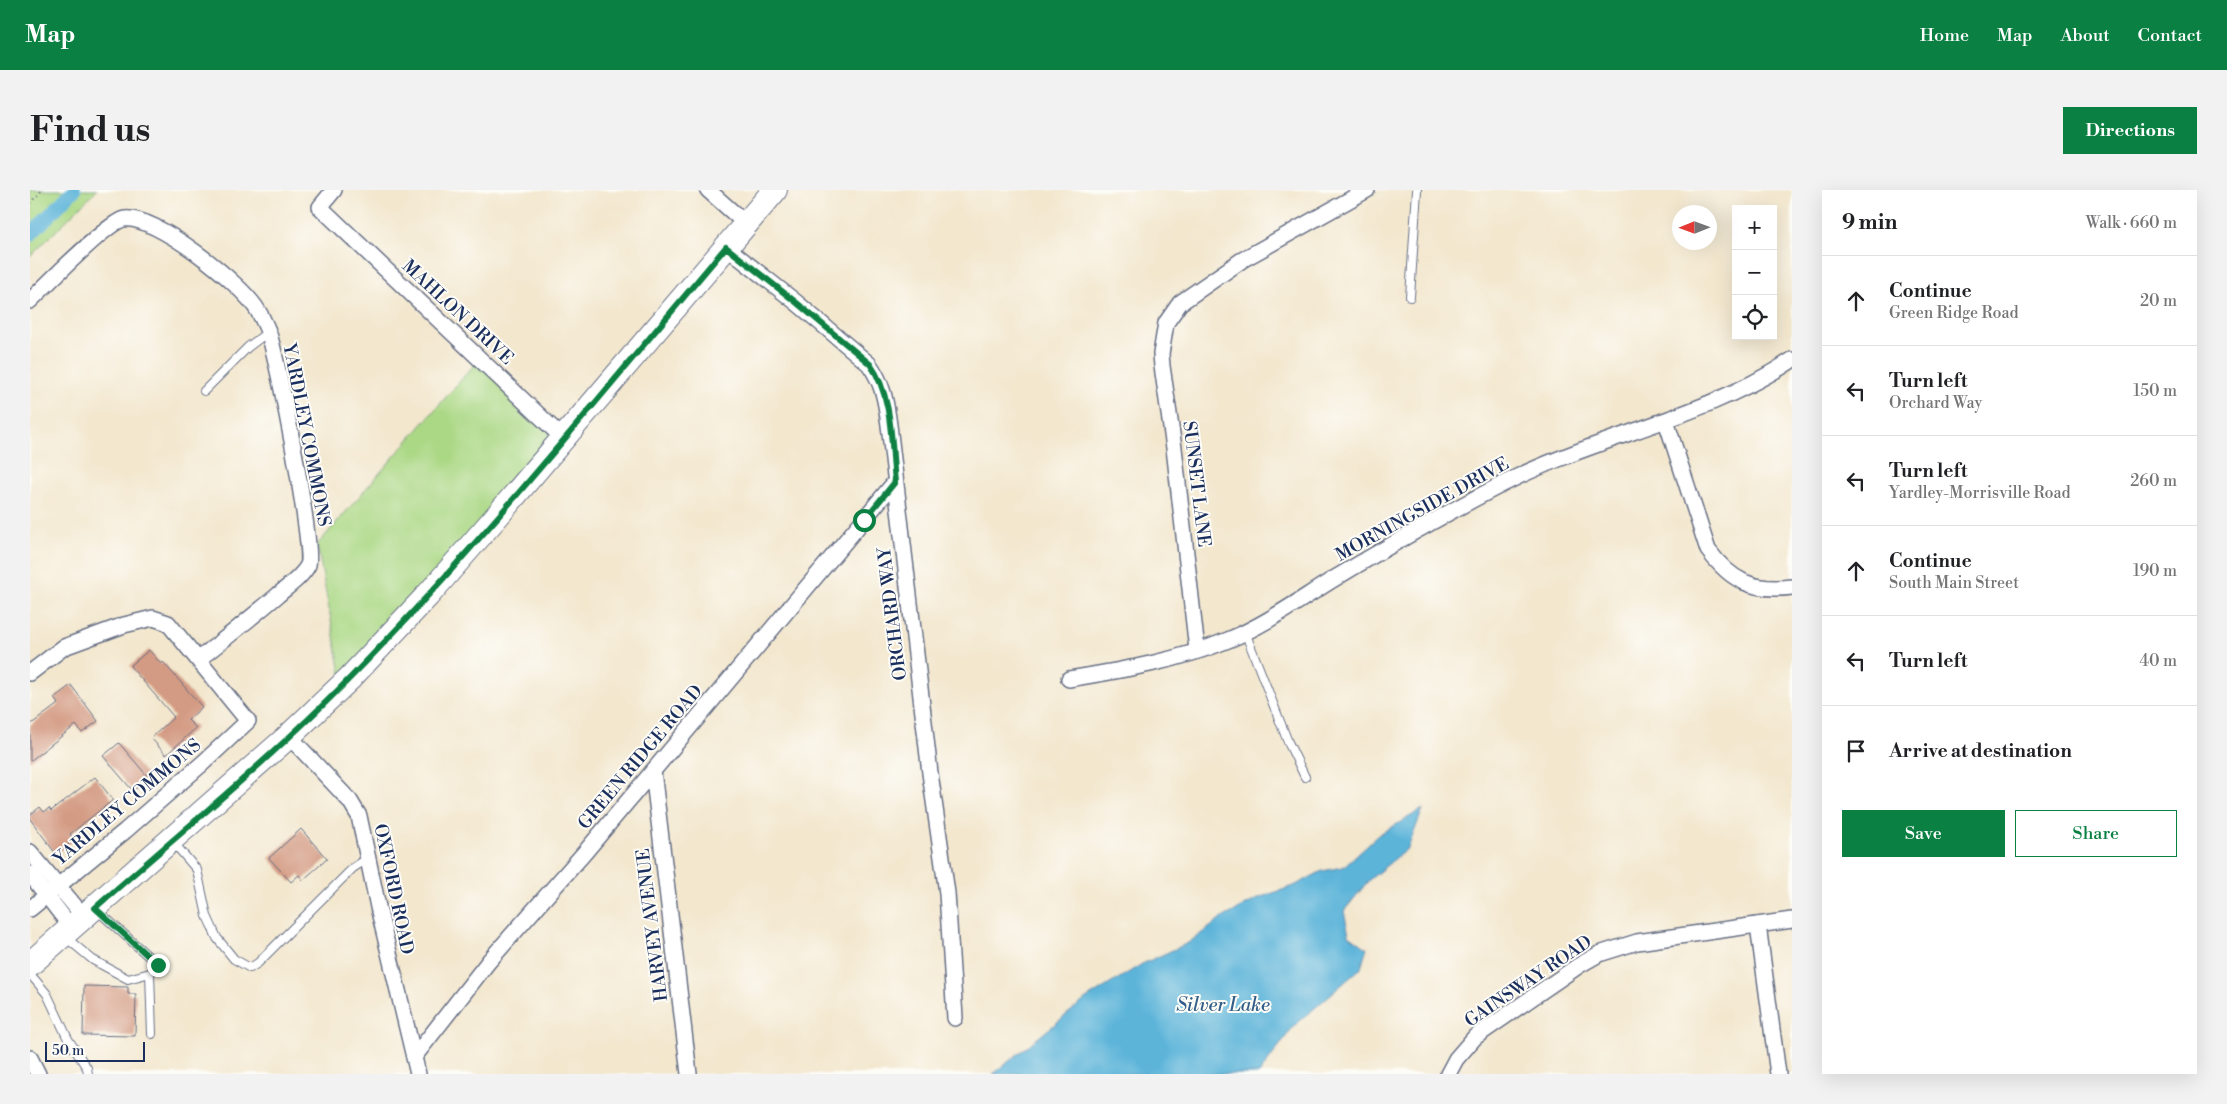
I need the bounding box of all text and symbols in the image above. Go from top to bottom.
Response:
text: Map [25,20,75,50]
text: Home [1920,24,1969,47]
text: Map [1997,24,2033,47]
text: About [2061,24,2110,47]
text: Contact [2138,24,2202,47]
button: Directions [2063,107,2197,154]
text: Find us [30,109,150,152]
north arrow [1672,205,1717,250]
map controls [1732,205,1777,340]
button: + [1732,205,1777,250]
text: 9 min [1842,210,1897,236]
text: Walk · 660 m [2086,213,2177,233]
button: − [1732,250,1777,295]
street label: MAHLON DRIVE [397,255,518,370]
text: Continue [1889,279,1972,303]
icon: ahead [1842,287,1870,315]
text: 20 m [2140,291,2177,311]
button: locate [1732,295,1777,340]
text: Green Ridge Road [1889,303,2019,323]
street label: YARDLEY COMMONS [277,341,336,529]
text: Turn left [1889,369,1968,393]
icon: left [1842,377,1870,405]
text: 150 m [2133,381,2177,401]
text: Orchard Way [1889,393,1982,413]
street label: SUNSET LANE [1177,420,1216,548]
street label: MORNINGSIDE DRIVE [1331,452,1513,567]
text: Turn left [1889,459,1968,483]
icon: left [1842,467,1870,495]
text: 260 m [2130,471,2177,491]
text: Yardley-Morrisville Road [1889,483,2071,503]
route start [853,509,876,532]
street label: ORCHARD WAY [873,545,912,682]
text: Continue [1889,549,1972,573]
icon: ahead [1842,557,1870,585]
text: 190 m [2133,561,2177,581]
text: South Main Street [1889,573,2019,593]
icon: left [1842,647,1870,675]
text: Turn left [1889,649,1968,673]
text: 40 m [2140,651,2177,671]
street label: GREEN RIDGE ROAD [573,680,708,834]
street label: YARDLEY COMMONS [48,734,206,872]
icon: arrive [1842,737,1870,765]
text: Arrive at destination [1889,739,2072,763]
button: Save [1842,810,2005,857]
button: Share [2015,810,2177,857]
street label: OXFORD ROAD [368,822,419,957]
street label: HARVEY AVENUE [632,847,673,1003]
street label: GAINSWAY ROAD [1460,930,1596,1033]
route end [147,954,170,977]
water label: Silver Lake [1176,993,1270,1017]
scale bar [45,1039,145,1062]
text: 50 m [52,1042,84,1060]

